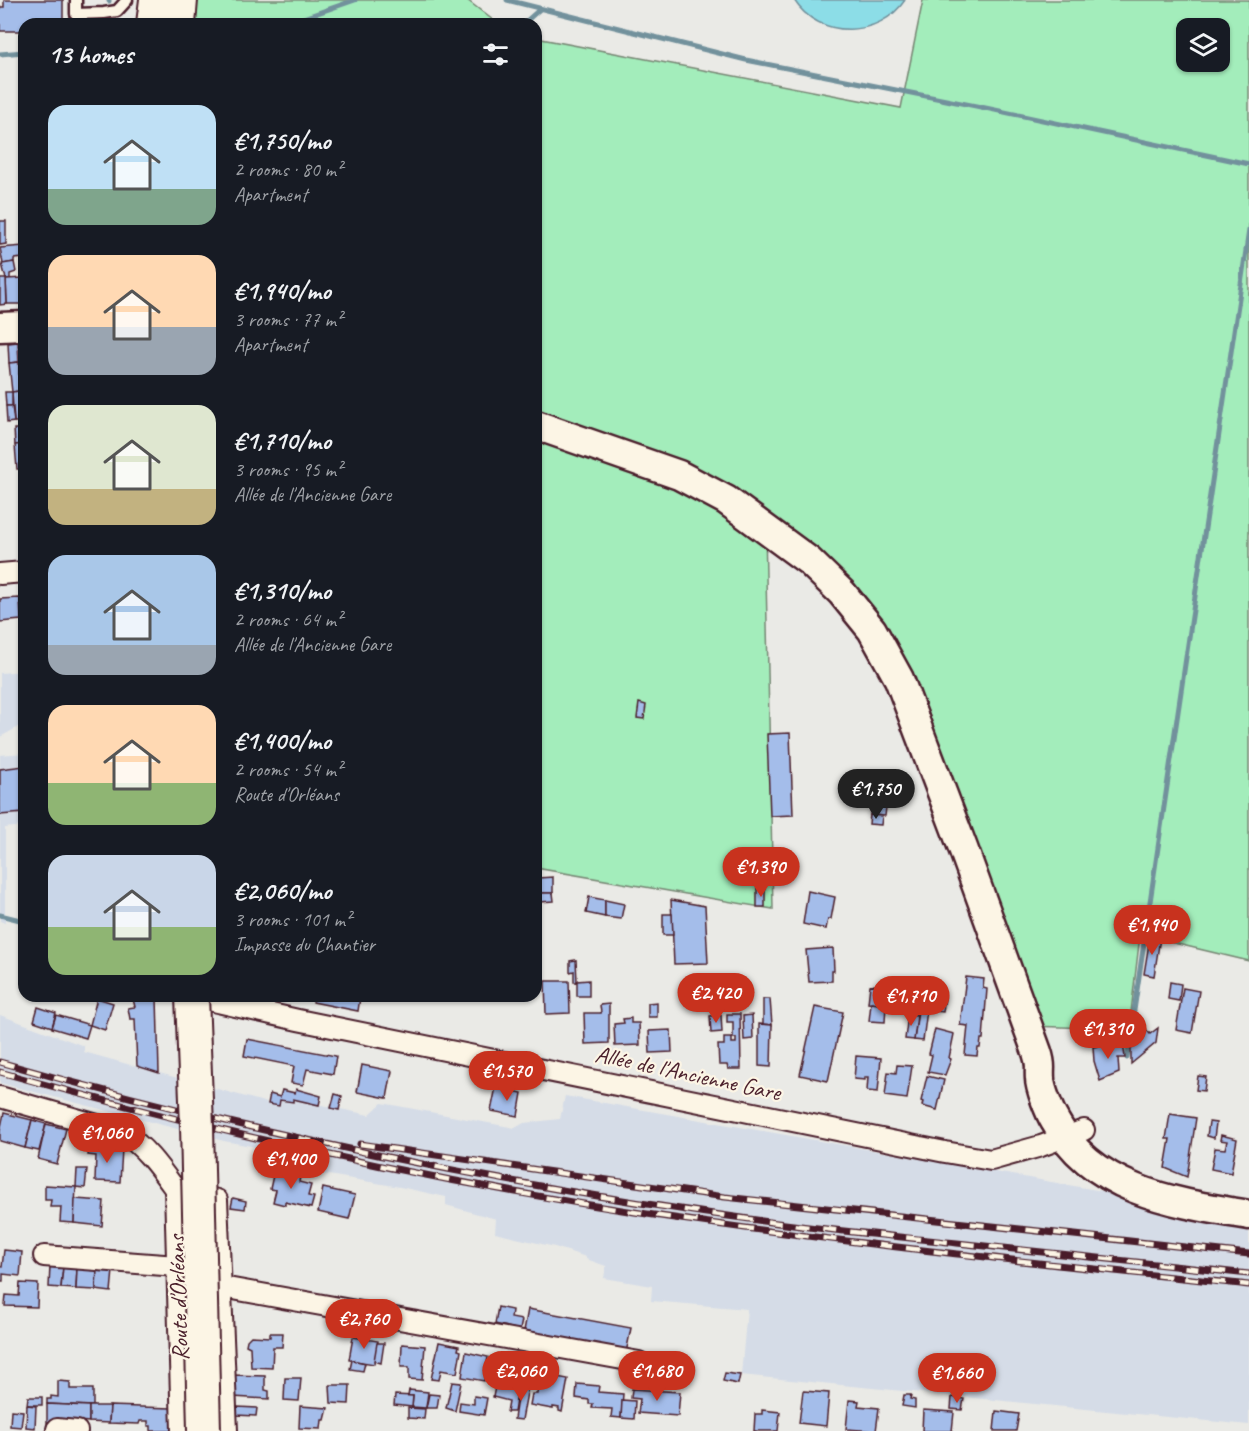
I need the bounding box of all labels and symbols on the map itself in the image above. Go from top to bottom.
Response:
pin: €1,750 [827,769,925,820]
pin: €1,390 [712,847,810,898]
pin: €1,940 [1103,905,1201,956]
pin: €2,420 [667,973,765,1024]
pin: €1,710 [862,976,960,1027]
pin: €1,310 [1059,1009,1157,1060]
street label: Allée de l'Ancienne Gare [593,1039,786,1108]
pin: €1,570 [458,1051,556,1102]
pin: €1,060 [58,1113,156,1164]
pin: €1,400 [242,1139,340,1190]
street label: Route d'Orléans [161,1233,195,1361]
pin: €2,760 [315,1299,413,1350]
pin: €2,060 [472,1351,570,1402]
pin: €1,680 [608,1351,706,1402]
pin: €1,660 [908,1353,1006,1404]

